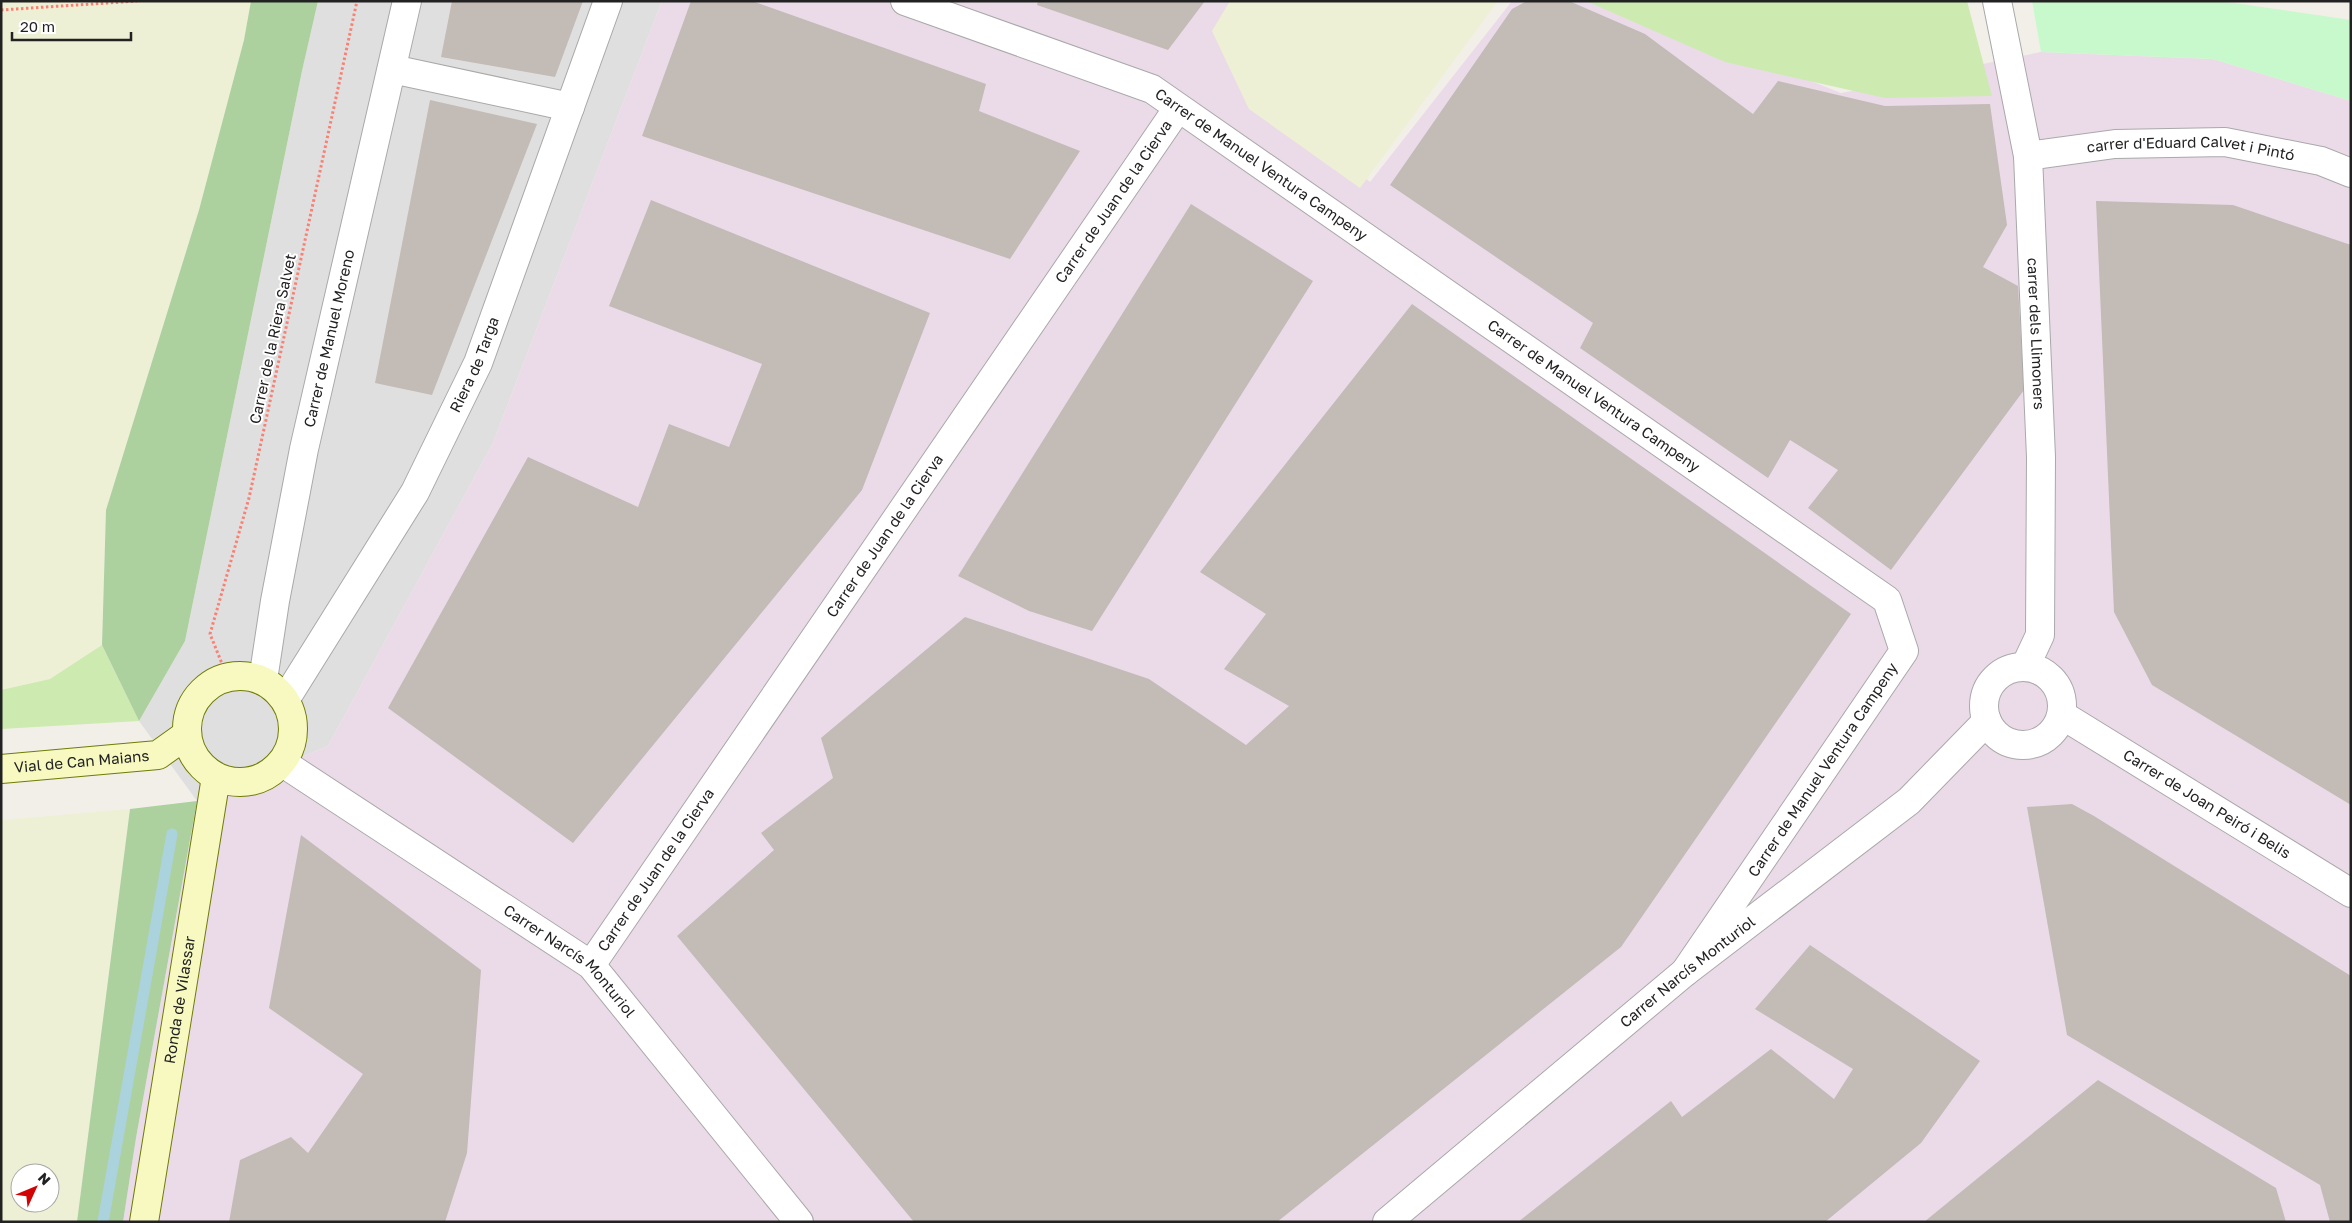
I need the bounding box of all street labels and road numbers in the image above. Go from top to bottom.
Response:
street label: Carrer de Manuel Ventura Campeny [1152,84,1372,244]
street label: Carrer de Juan de la Cierva [1051,116,1175,286]
street label: carrer d'Eduard Calvet i Pintó [2085,132,2296,164]
street label: Carrer de Manuel Moreno [299,248,358,429]
street label: Carrer de la Riera Salvet [245,252,299,425]
street label: carrer dels Llimoners [2024,257,2049,410]
street label: Riera de Targa [445,314,502,415]
street label: Carrer de Manuel Ventura Campeny [1485,315,1704,476]
street label: Carrer de Juan de la Cierva [822,450,946,620]
street label: Carrer de Manuel Ventura Campeny [1744,659,1901,880]
street label: Carrer de Joan Peiró i Belis [2120,745,2294,862]
street label: Vial de Can Maians [13,746,150,776]
street label: Carrer de Juan de la Cierva [593,785,717,955]
street label: Carrer Narcís Monturiol [501,900,640,1021]
street label: Carrer Narcís Monturiol [1616,912,1758,1031]
street label: Ronda de Vilassar [160,934,198,1065]

